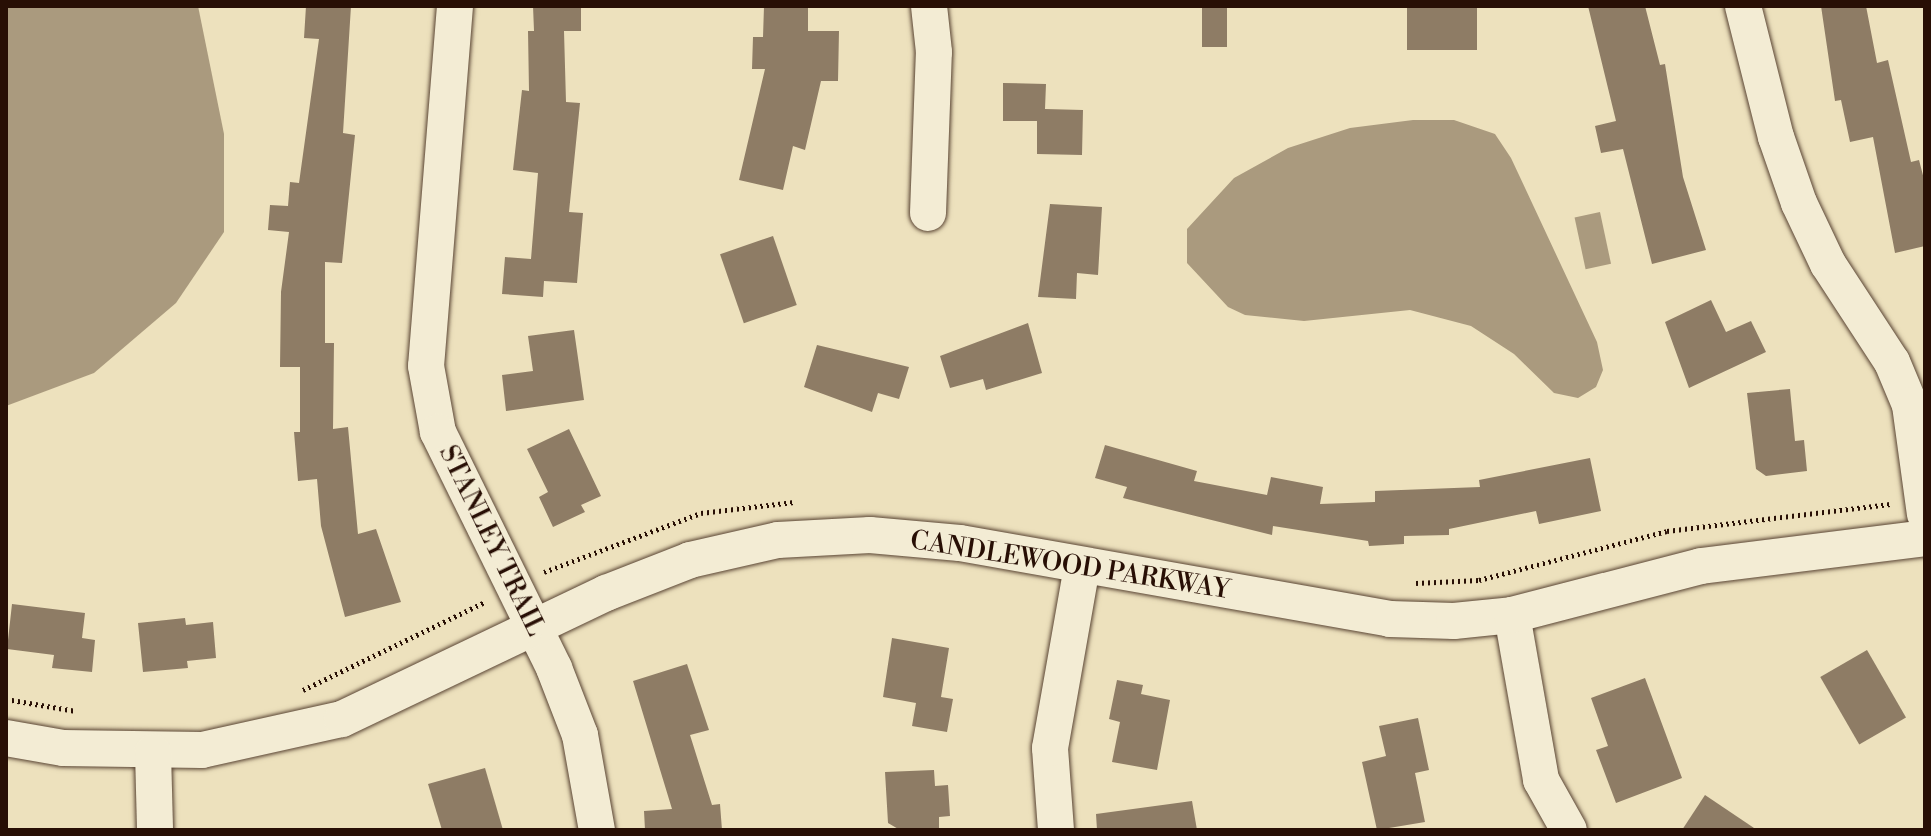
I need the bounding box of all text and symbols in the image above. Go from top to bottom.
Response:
street label: STANLEY TRAIL [431,441,551,641]
street label: CANDLEWOOD PARKWAY [908,525,1232,607]

